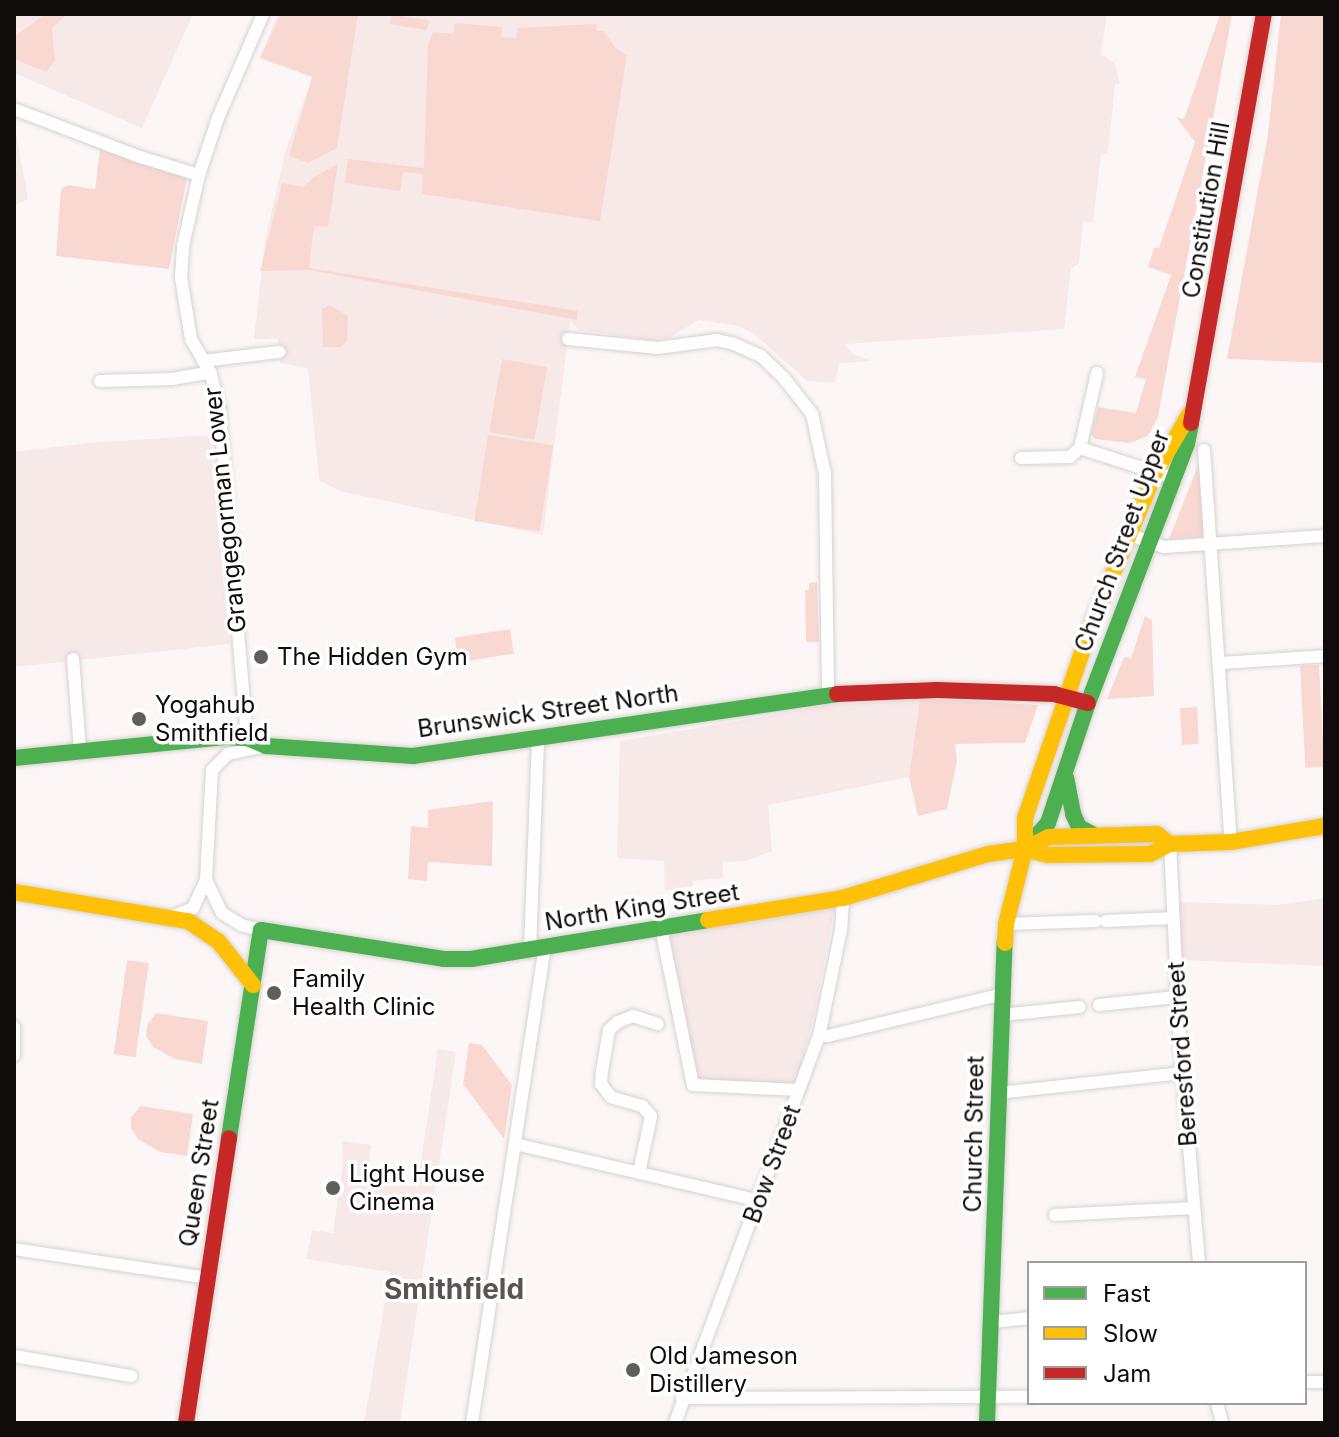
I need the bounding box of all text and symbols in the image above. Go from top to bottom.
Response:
street label: Constitution Hill [1176,119,1236,301]
street label: Grangegorman Lower [198,386,252,634]
street label: Church Street Upper [1068,426,1176,656]
place label: The Hidden Gym [277,643,468,671]
marker: The Hidden Gym [252,648,270,666]
street label: Brunswick Street North [416,678,680,744]
place label: Yogahub Smithfield [155,691,268,747]
marker: Yogahub Smithfield [130,710,148,728]
street label: North King Street [543,877,741,937]
street label: Beresford Street [1161,961,1203,1147]
place label: Family Health Clinic [292,965,435,1021]
marker: Family Health Clinic [263,982,285,1004]
street label: Church Street [958,1055,990,1213]
street label: Queen Street [173,1097,225,1249]
street label: Bow Street [737,1101,807,1227]
place label: Light House Cinema [349,1160,485,1216]
marker: Light House Cinema [324,1179,342,1197]
legend [1027,1261,1307,1405]
district label: Smithfield [384,1272,524,1306]
text: Fast [1103,1279,1151,1308]
text: Slow [1103,1319,1158,1348]
place label: Old Jameson Distillery [649,1342,798,1398]
text: Jam [1103,1359,1151,1388]
marker: Old Jameson Distillery [624,1361,642,1379]

